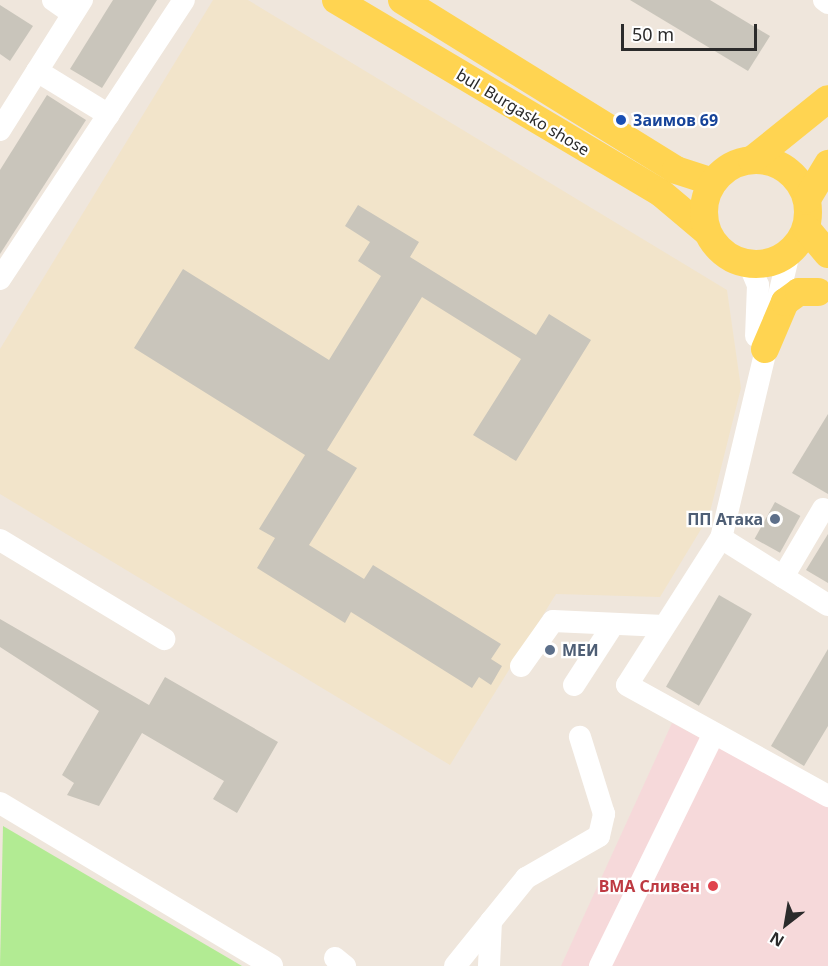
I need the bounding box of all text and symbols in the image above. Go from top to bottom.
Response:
scale bar [624,12,760,50]
text: 50 m [632,22,674,46]
street label: bul. Burgasko shose [453,65,593,159]
place label: Заимов 69 [633,110,718,130]
marker: Заимов 69 [614,113,628,127]
place label: ПП Атака [687,509,763,529]
marker: ПП Атака [768,512,782,526]
place label: МЕИ [562,640,599,660]
marker: МЕИ [543,643,557,657]
place label: ВМА Сливен [599,876,700,896]
marker: ВМА Сливен [704,877,722,895]
north arrow [756,894,816,954]
text: N [765,927,788,952]

